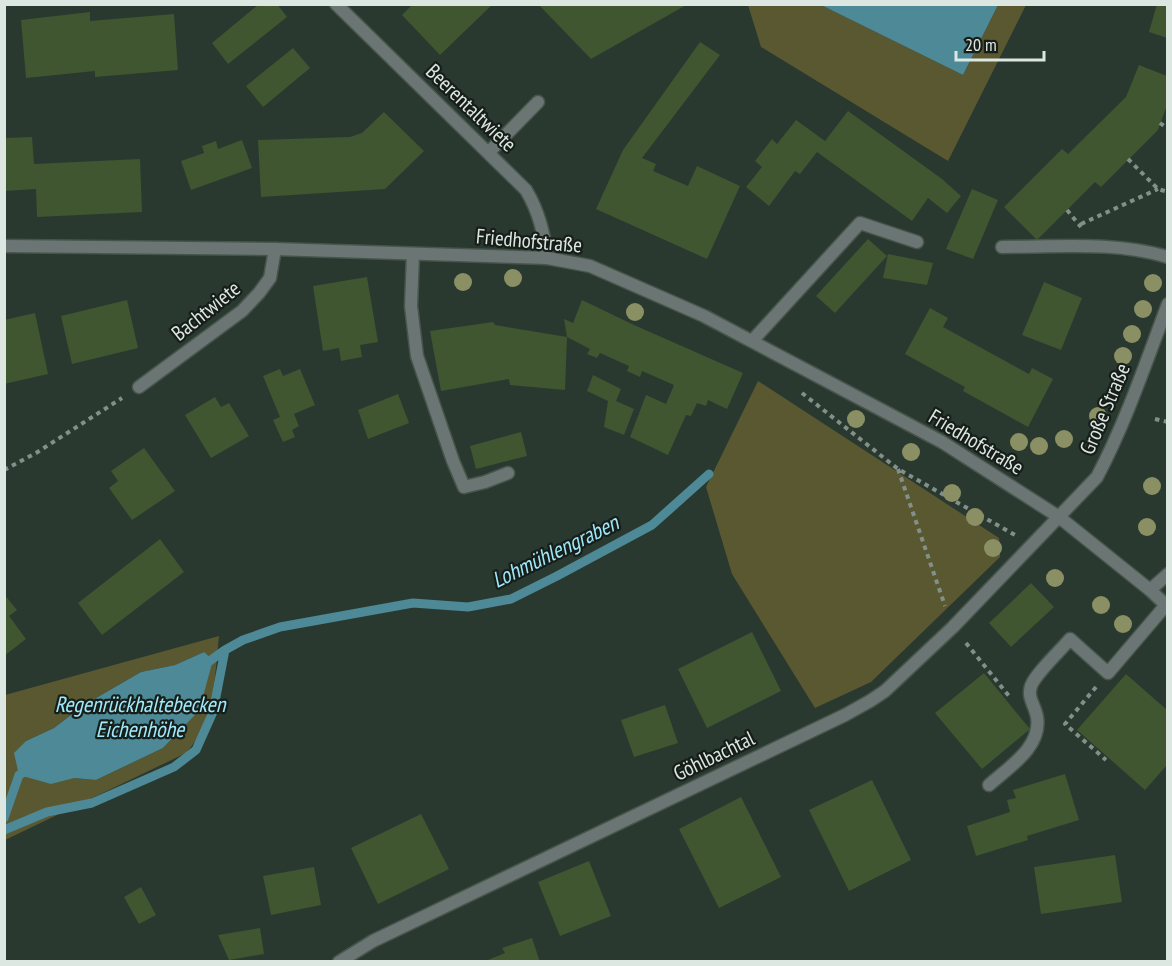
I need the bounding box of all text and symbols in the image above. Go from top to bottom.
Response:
scale bar [956,24,1044,62]
text: 20 m [965,33,997,56]
street label: Beerentaltwiete [420,58,522,157]
street label: Friedhofstraße [475,222,583,259]
street label: Bachtwiete [166,275,246,346]
street label: Große Straße [1073,359,1136,458]
street label: Friedhofstraße [924,403,1029,480]
water label: Lohmühlengraben [487,508,624,594]
water label: Regenrückhaltebecken Eichenhöhe [55,690,227,743]
street label: Göhlbachtal [669,724,759,787]

